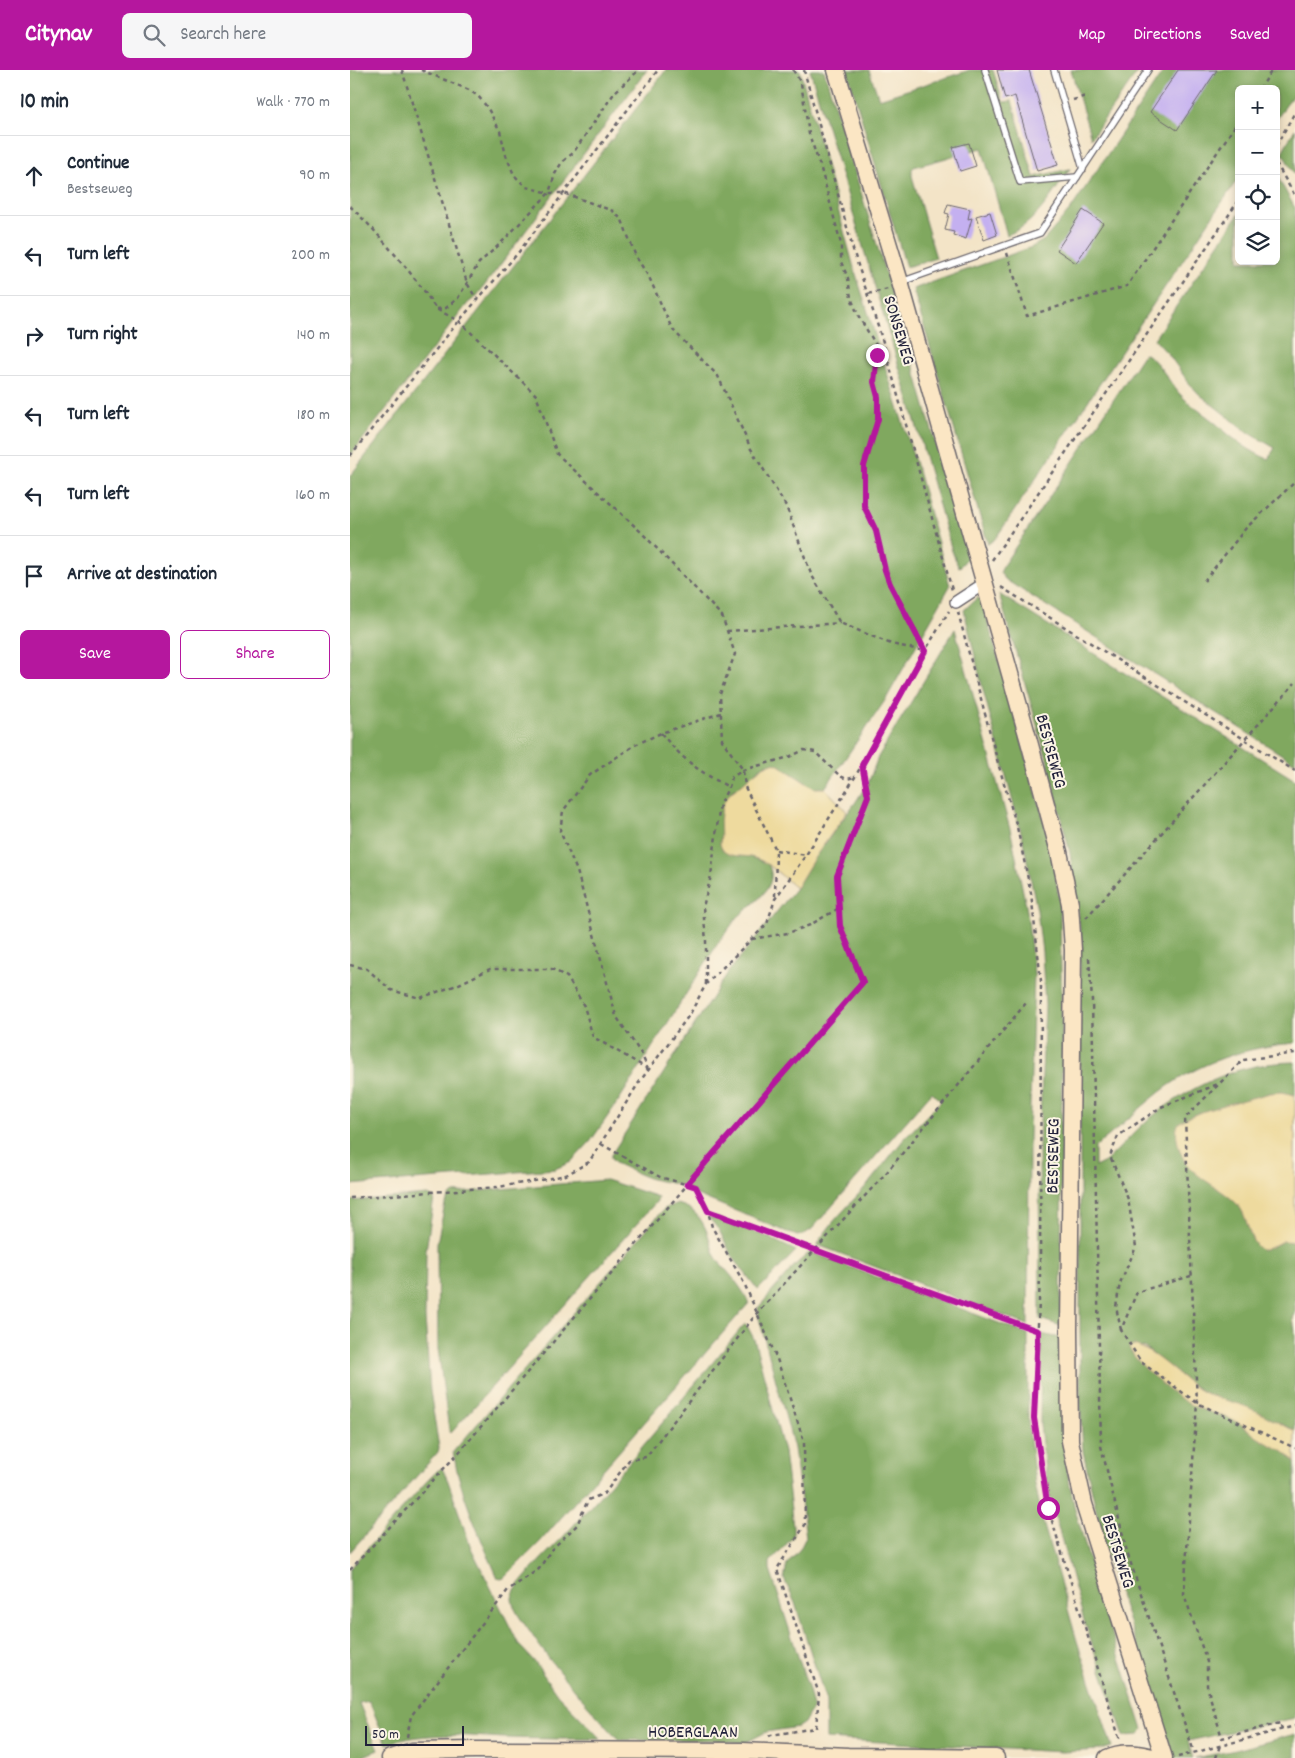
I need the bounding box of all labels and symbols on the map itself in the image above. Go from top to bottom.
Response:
street label: SONSEWEG [875,293,920,368]
route end [866,344,889,367]
street label: BESTSEWEG [1028,712,1071,791]
street label: BESTSEWEG [1041,1118,1068,1194]
route start [1037,1497,1060,1520]
street label: BESTSEWEG [1094,1512,1140,1592]
street label: HOBERGLAAN [648,1721,738,1746]
scale bar [365,1723,464,1746]

